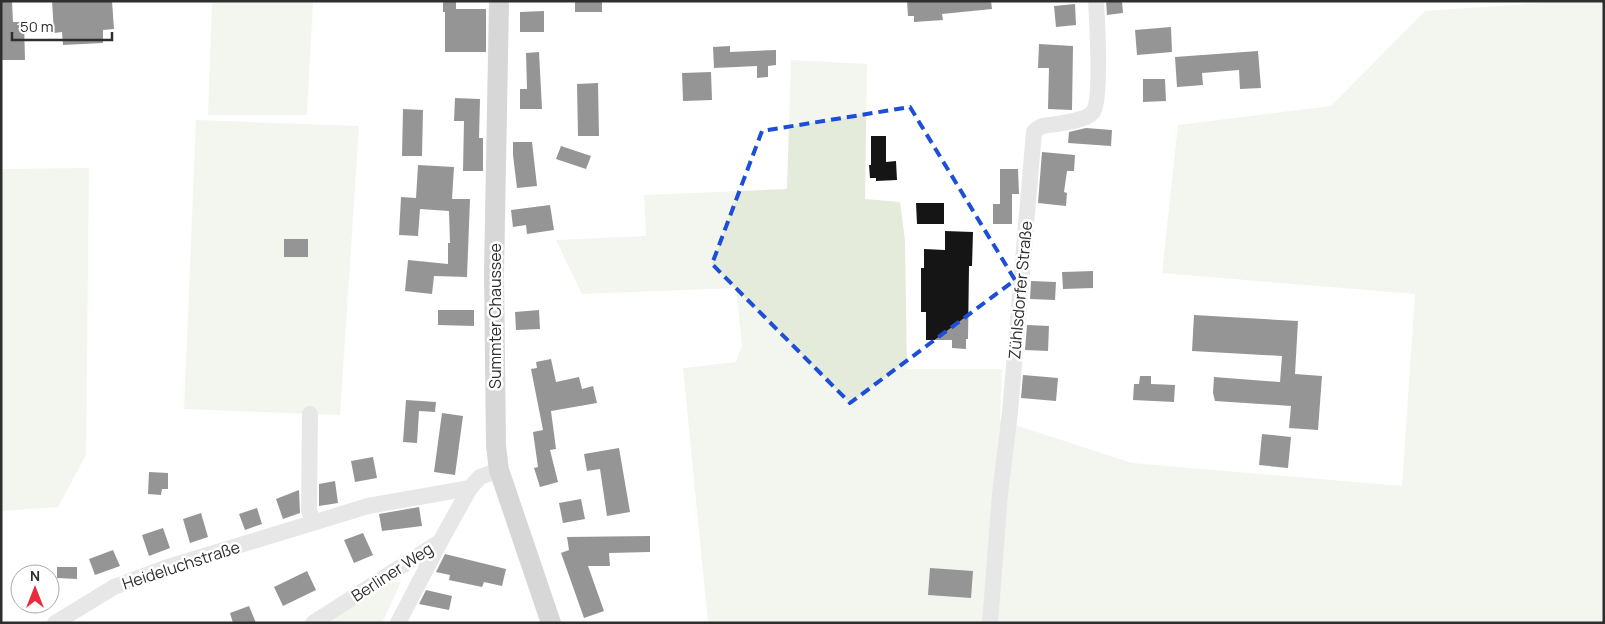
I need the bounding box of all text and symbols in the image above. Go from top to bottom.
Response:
scale bar [12,10,112,42]
text: 50 m [20,16,54,37]
street label: Zühlsdorfer Straße [1003,220,1037,360]
street label: Summter Chaussee [484,243,506,389]
street label: Heideluchstraße [119,536,243,594]
street label: Berliner Weg [347,537,437,607]
north arrow [10,564,60,614]
text: N [30,566,40,585]

